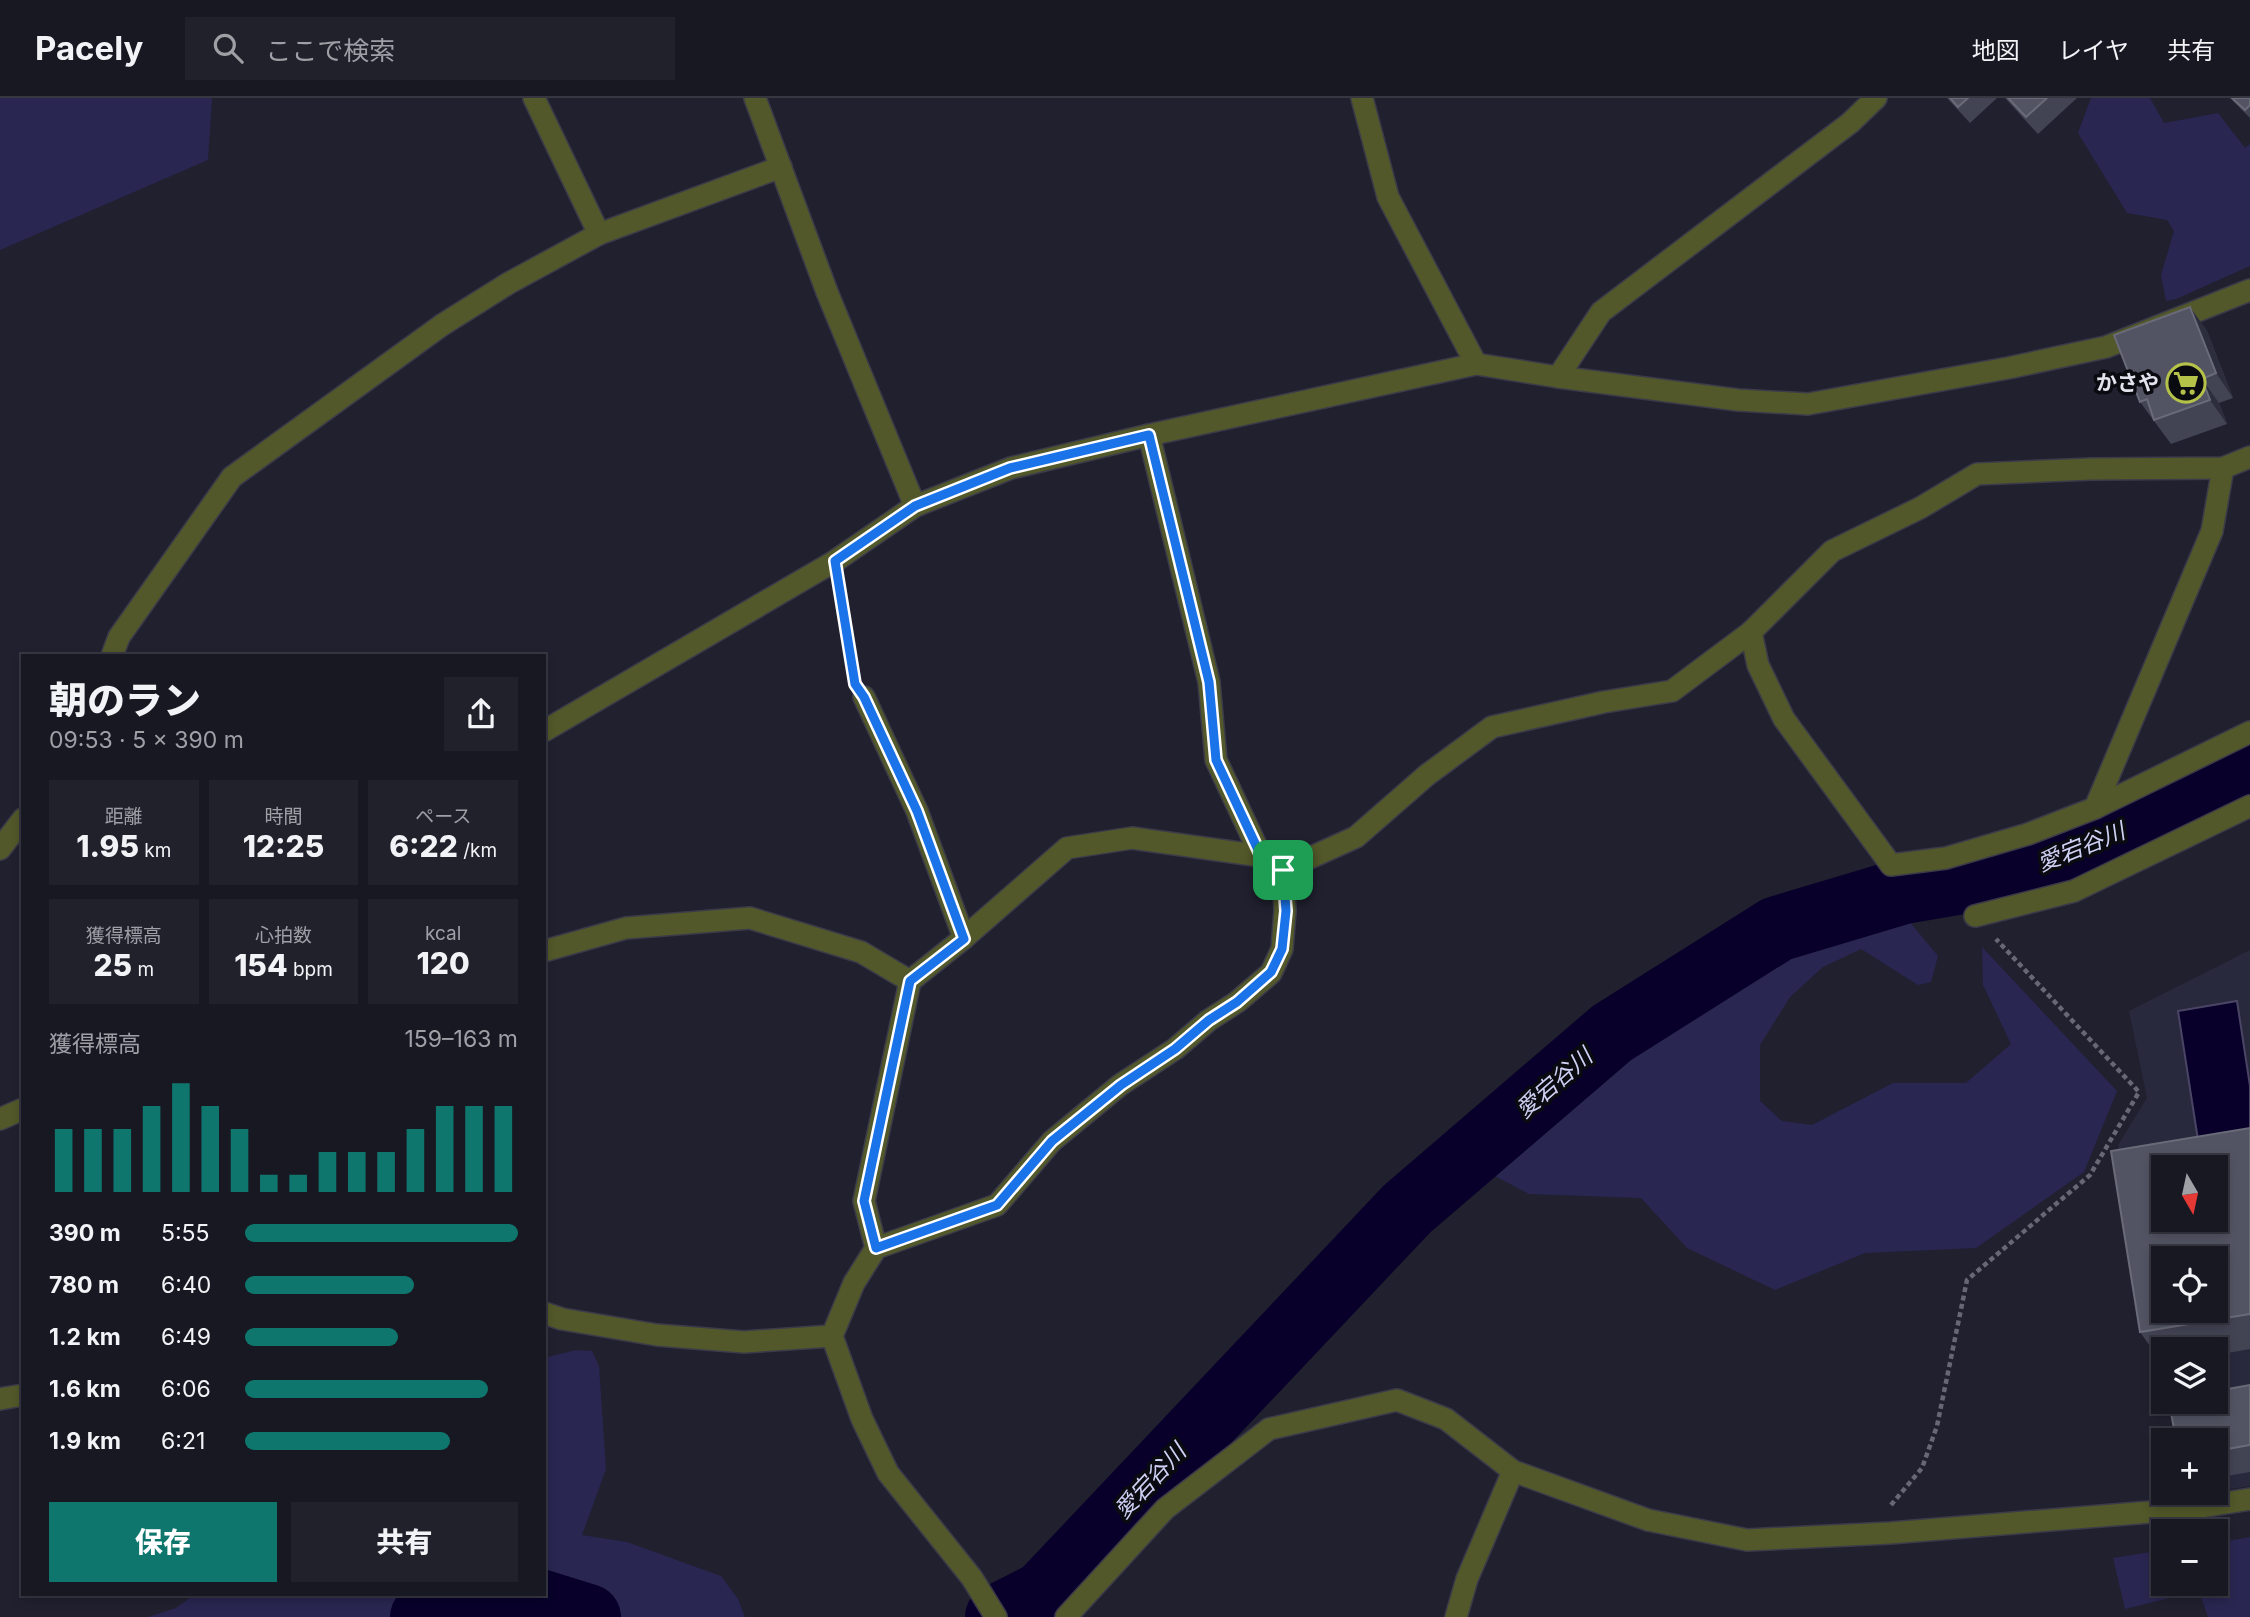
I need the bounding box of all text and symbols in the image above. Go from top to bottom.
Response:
search box [185,17,675,80]
text: Pacely [35,28,143,68]
icon: search [209,29,247,67]
text: ここで検索 [265,35,395,66]
text: 地図 [1972,36,2020,65]
text: レイヤ [2058,36,2129,65]
text: 共有 [2167,36,2215,65]
supermarket icon: かさや [2165,362,2207,404]
place label: かさや [2096,370,2159,395]
text: 朝のラン [49,677,201,723]
button: share [444,677,518,751]
text: 09:53 · 5 × 390 m [49,726,244,754]
text: 距離 [105,805,143,828]
text: 時間 [264,805,303,828]
text: ペース [415,805,471,828]
water label: 愛宕谷川 [2033,816,2132,877]
text: 1.95 [76,828,139,864]
text: 12:25 [243,828,324,864]
text: 6:22 [389,828,458,864]
text: km [139,839,171,862]
text: /km [458,839,497,862]
pin [1253,840,1313,900]
icon: arrive [1264,851,1302,889]
text: kcal [425,922,461,945]
text: 獲得標高 [86,924,162,947]
text: 心拍数 [255,924,312,947]
text: 120 [417,945,470,981]
text: 25 [93,947,132,983]
text: 154 [234,947,288,983]
text: m [132,958,154,981]
text: bpm [288,958,333,981]
text: 159–163 m [404,1025,518,1053]
text: 獲得標高 [49,1030,141,1058]
water label: 愛宕谷川 [1510,1040,1600,1124]
north arrow [2151,1155,2228,1232]
map controls [2151,1155,2228,1596]
text: 390 m [49,1219,121,1247]
text: 5:55 [161,1219,210,1247]
button: locate [2151,1246,2228,1323]
text: 780 m [49,1271,119,1299]
text: 6:40 [161,1271,211,1299]
text: 1.2 km [49,1323,121,1351]
text: 6:49 [161,1323,211,1351]
button: layers [2151,1337,2228,1414]
text: 1.6 km [49,1375,121,1403]
text: 6:06 [161,1375,211,1403]
text: 1.9 km [49,1427,121,1455]
text: 6:21 [161,1427,205,1455]
button: + [2151,1428,2228,1505]
water label: 愛宕谷川 [1108,1436,1194,1524]
button: 保存 [49,1502,277,1582]
button: 共有 [291,1502,518,1582]
button: − [2151,1519,2228,1596]

